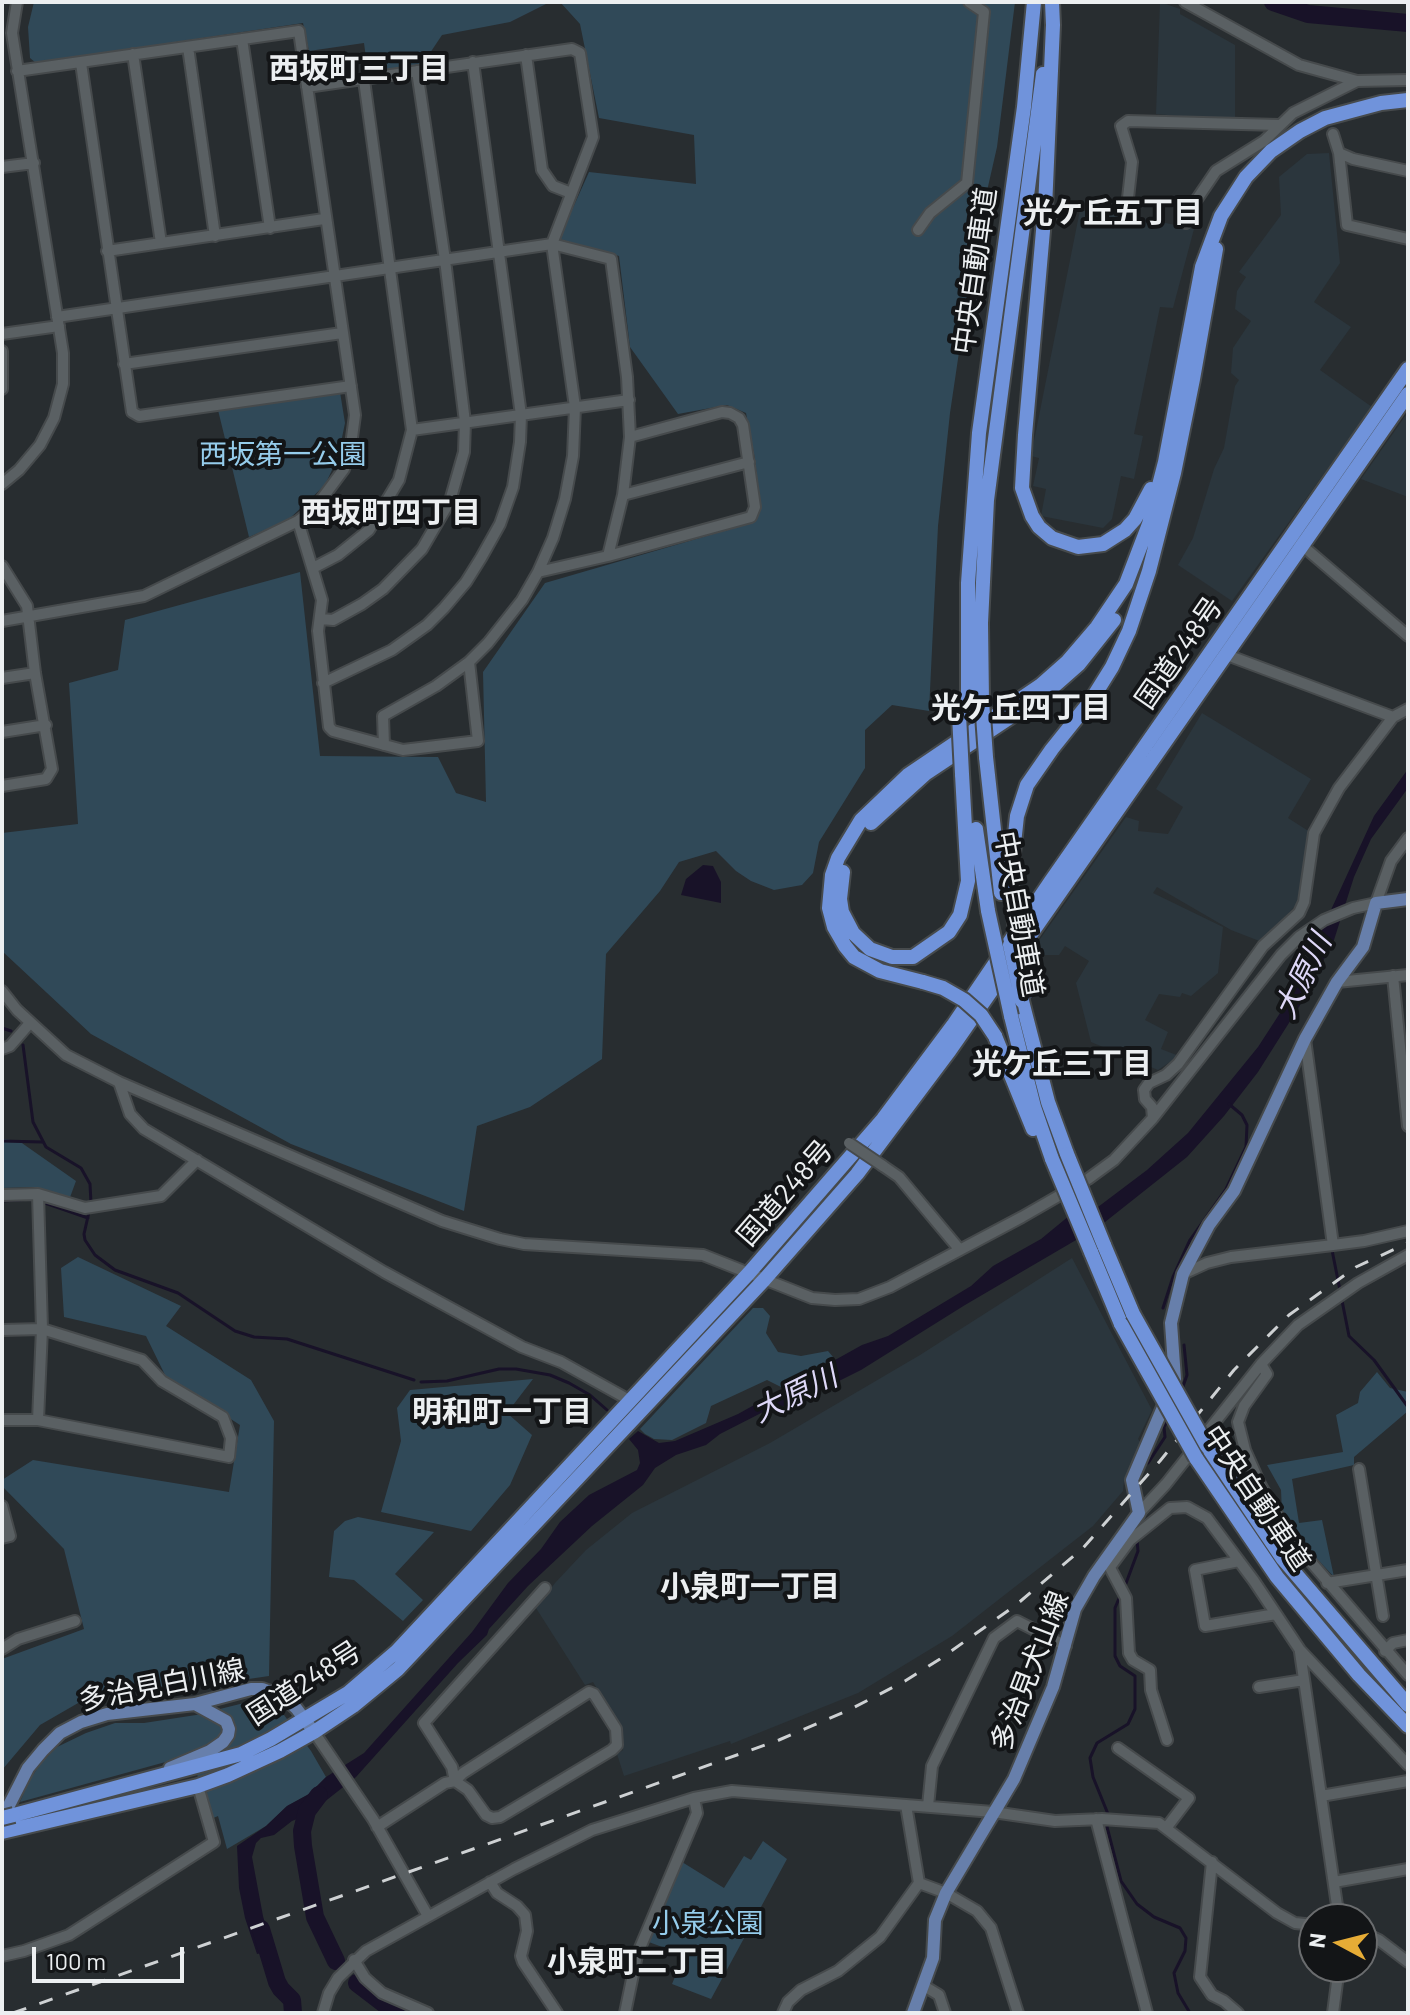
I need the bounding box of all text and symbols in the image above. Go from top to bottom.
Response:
district label: 西坂町三丁目 [269,51,449,87]
street label: 中央自動車道 [947,185,1003,357]
district label: 光ケ丘五丁目 [1023,195,1203,231]
park label: 西坂第一公園 [199,438,367,472]
district label: 西坂町四丁目 [301,495,481,531]
street label: 国道248号 [1128,591,1230,715]
district label: 光ケ丘四丁目 [931,690,1111,726]
street label: 中央自動車道 [988,828,1050,1000]
water label: 大原川 [1267,928,1339,1024]
district label: 光ケ丘三丁目 [972,1046,1152,1082]
street label: 国道248号 [730,1133,840,1253]
water label: 大原川 [747,1358,843,1430]
district label: 明和町一丁目 [412,1394,592,1430]
street label: 中央自動車道 [1196,1419,1318,1577]
district label: 小泉町一丁目 [660,1569,840,1605]
street label: 多治見犬山線 [984,1587,1076,1755]
street label: 国道248号 [241,1634,367,1732]
street label: 多治見白川線 [76,1652,248,1718]
north arrow [1298,1903,1378,1983]
park label: 小泉公園 [652,1907,764,1941]
scale bar [36,1931,188,1981]
text: N [1302,1931,1330,1949]
district label: 小泉町二丁目 [547,1944,727,1980]
text: 100 m [46,1946,106,1975]

